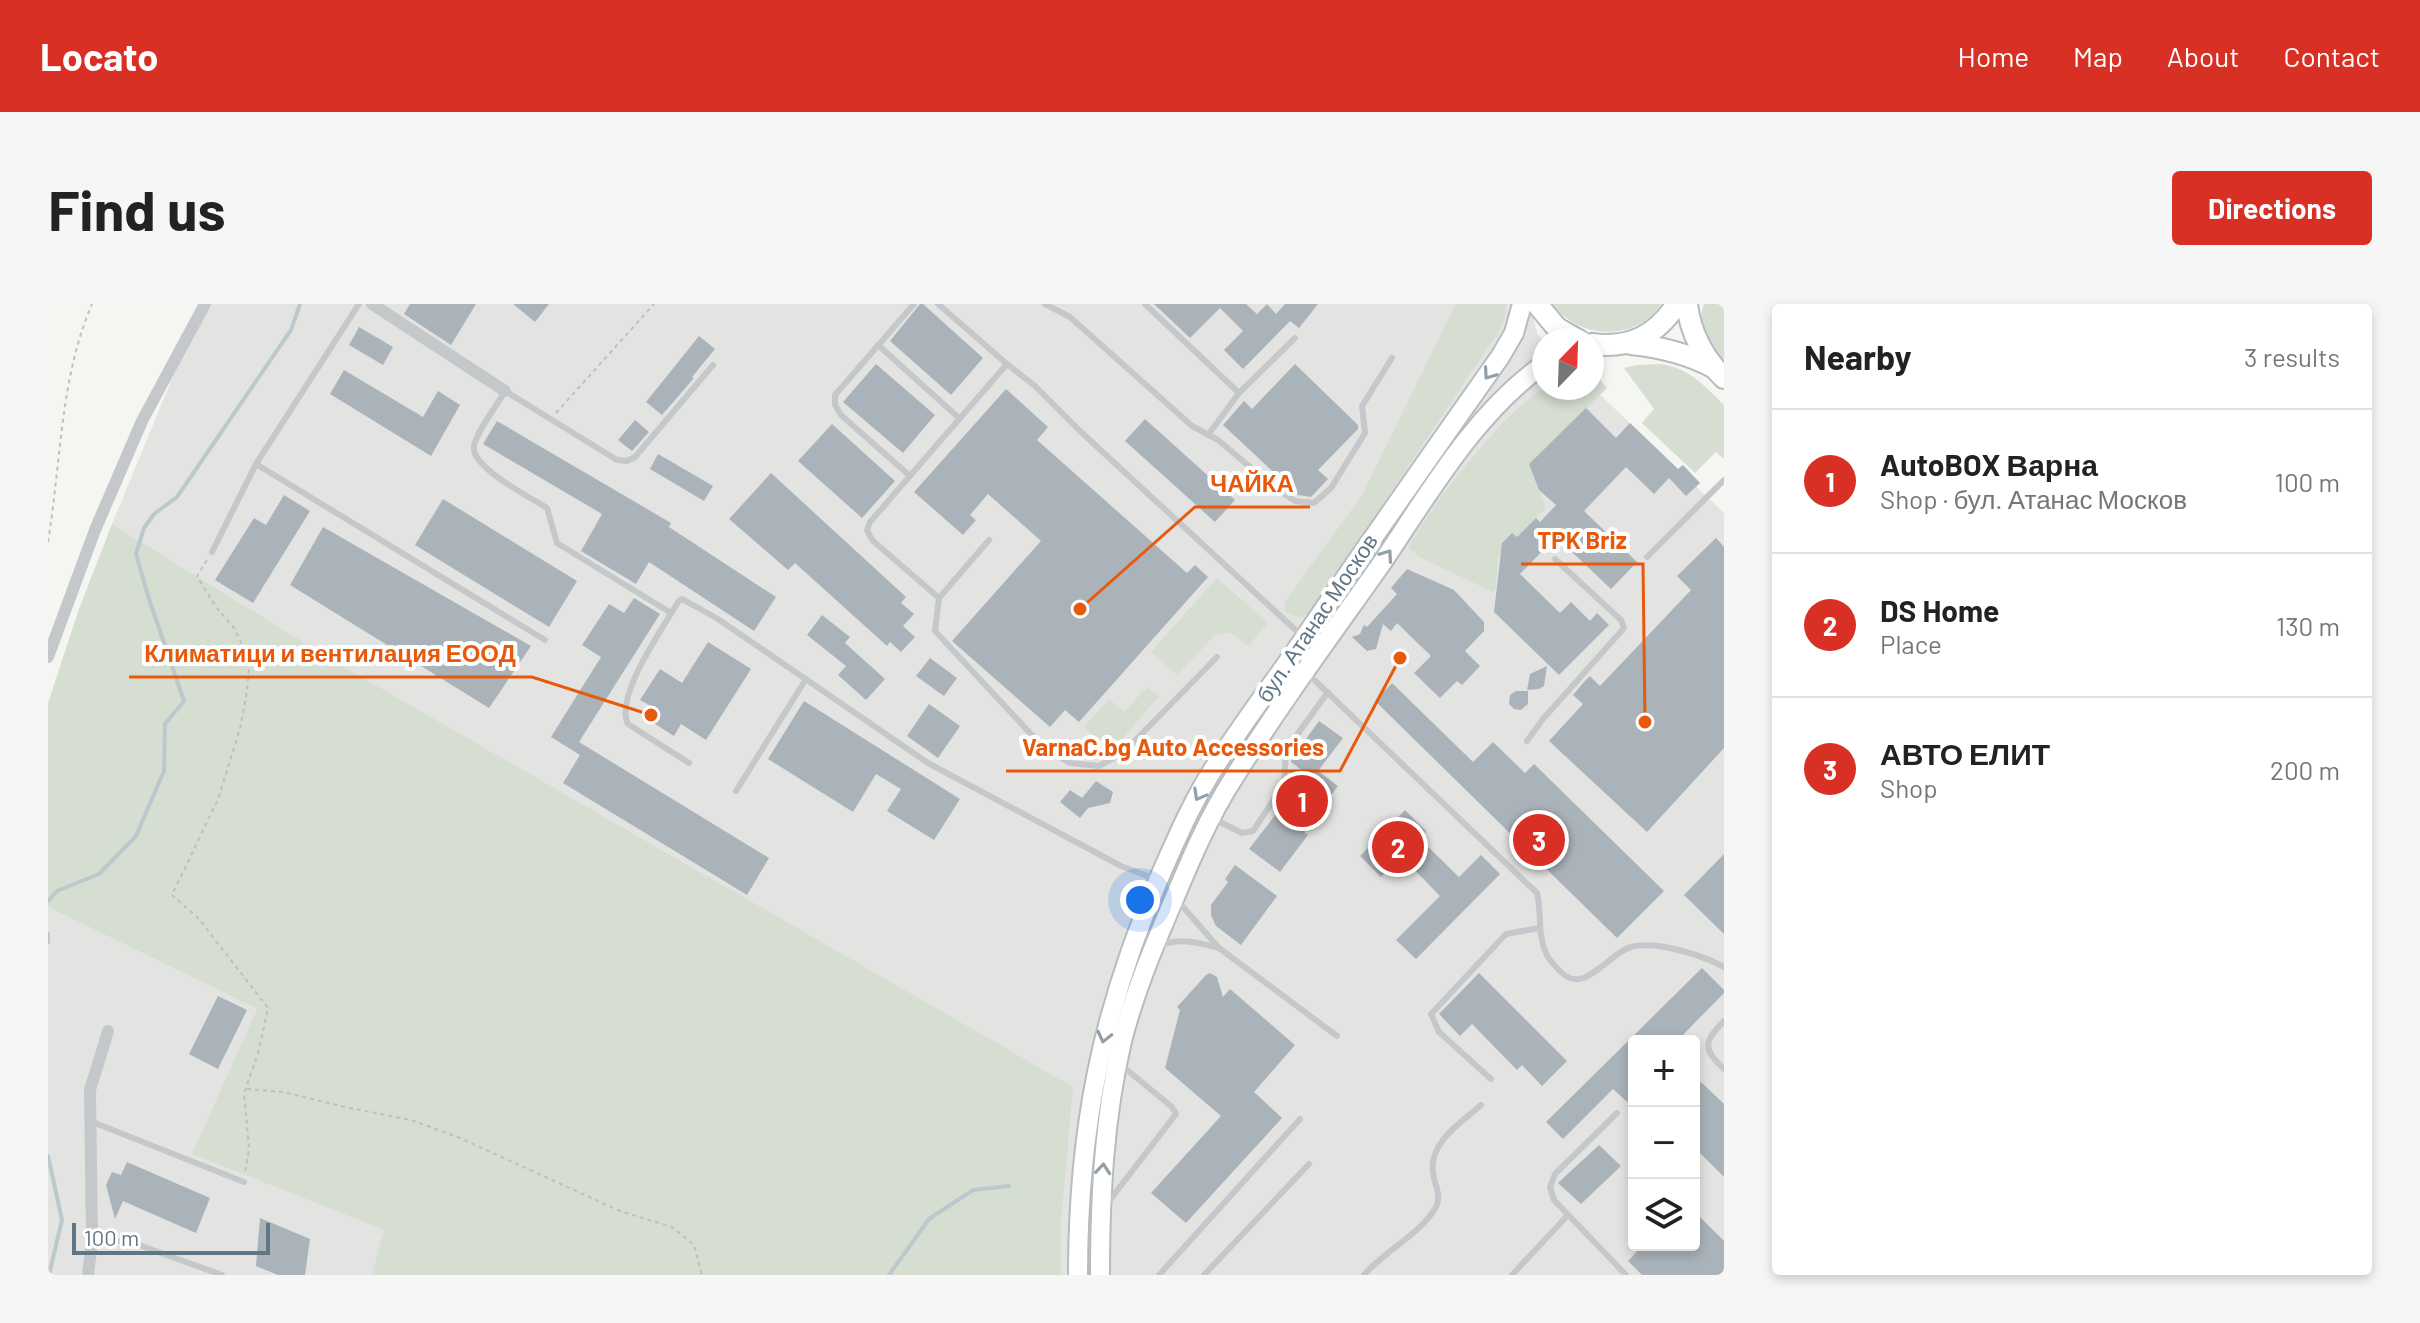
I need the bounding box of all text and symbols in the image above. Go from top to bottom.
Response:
text: Locato [40,33,158,79]
text: Home [1958,39,2029,73]
text: Map [2073,39,2123,73]
text: About [2167,39,2239,73]
text: Contact [2283,39,2380,73]
button: Directions [2172,171,2372,245]
text: Find us [48,175,226,242]
north arrow [1532,328,1604,400]
text: Nearby [1804,336,1912,377]
text: 3 results [2244,341,2340,372]
one-way arrow [1484,365,1499,379]
text: AutoBOX Варна [1880,446,2098,482]
callout: ЧАЙКА [1195,459,1310,507]
text: 1 [1825,466,1835,497]
text: 100 m [2275,466,2340,497]
text: ЧАЙКА [1210,468,1294,497]
text: Shop · бул. Атанас Москов [1880,483,2187,514]
callout: TPK Briz [1521,516,1643,564]
text: TPK Briz [1537,525,1627,554]
street label: бул. Атанас Москов [1250,528,1383,707]
one-way arrow [1377,549,1392,563]
text: DS Home [1880,592,1999,628]
text: 2 [1823,610,1837,641]
text: 130 m [2276,610,2340,641]
text: Place [1880,628,1942,659]
callout: Климатици и вентилация ЕООД [129,629,532,677]
text: Климатици и вентилация ЕООД [144,638,516,667]
callout: VarnaC.bg Auto Accessories [1006,723,1340,771]
text: VarnaC.bg Auto Accessories [1022,732,1324,761]
text: АВТО ЕЛИТ [1880,735,2050,771]
text: 3 [1823,754,1837,785]
text: 200 m [2270,754,2340,785]
pin: 1 [1276,771,1328,831]
text: Shop [1880,772,1938,803]
one-way arrow [1193,787,1208,801]
pin: 3 [1513,810,1565,870]
pin: 2 [1372,817,1424,877]
your location [1120,880,1160,920]
one-way arrow [1096,1029,1113,1043]
map controls [1628,1035,1700,1251]
button: + [1628,1035,1700,1107]
button: − [1628,1107,1700,1179]
one-way arrow [1094,1162,1111,1175]
button: layers [1628,1179,1700,1251]
scale bar [72,1219,270,1255]
text: 100 m [84,1224,139,1250]

